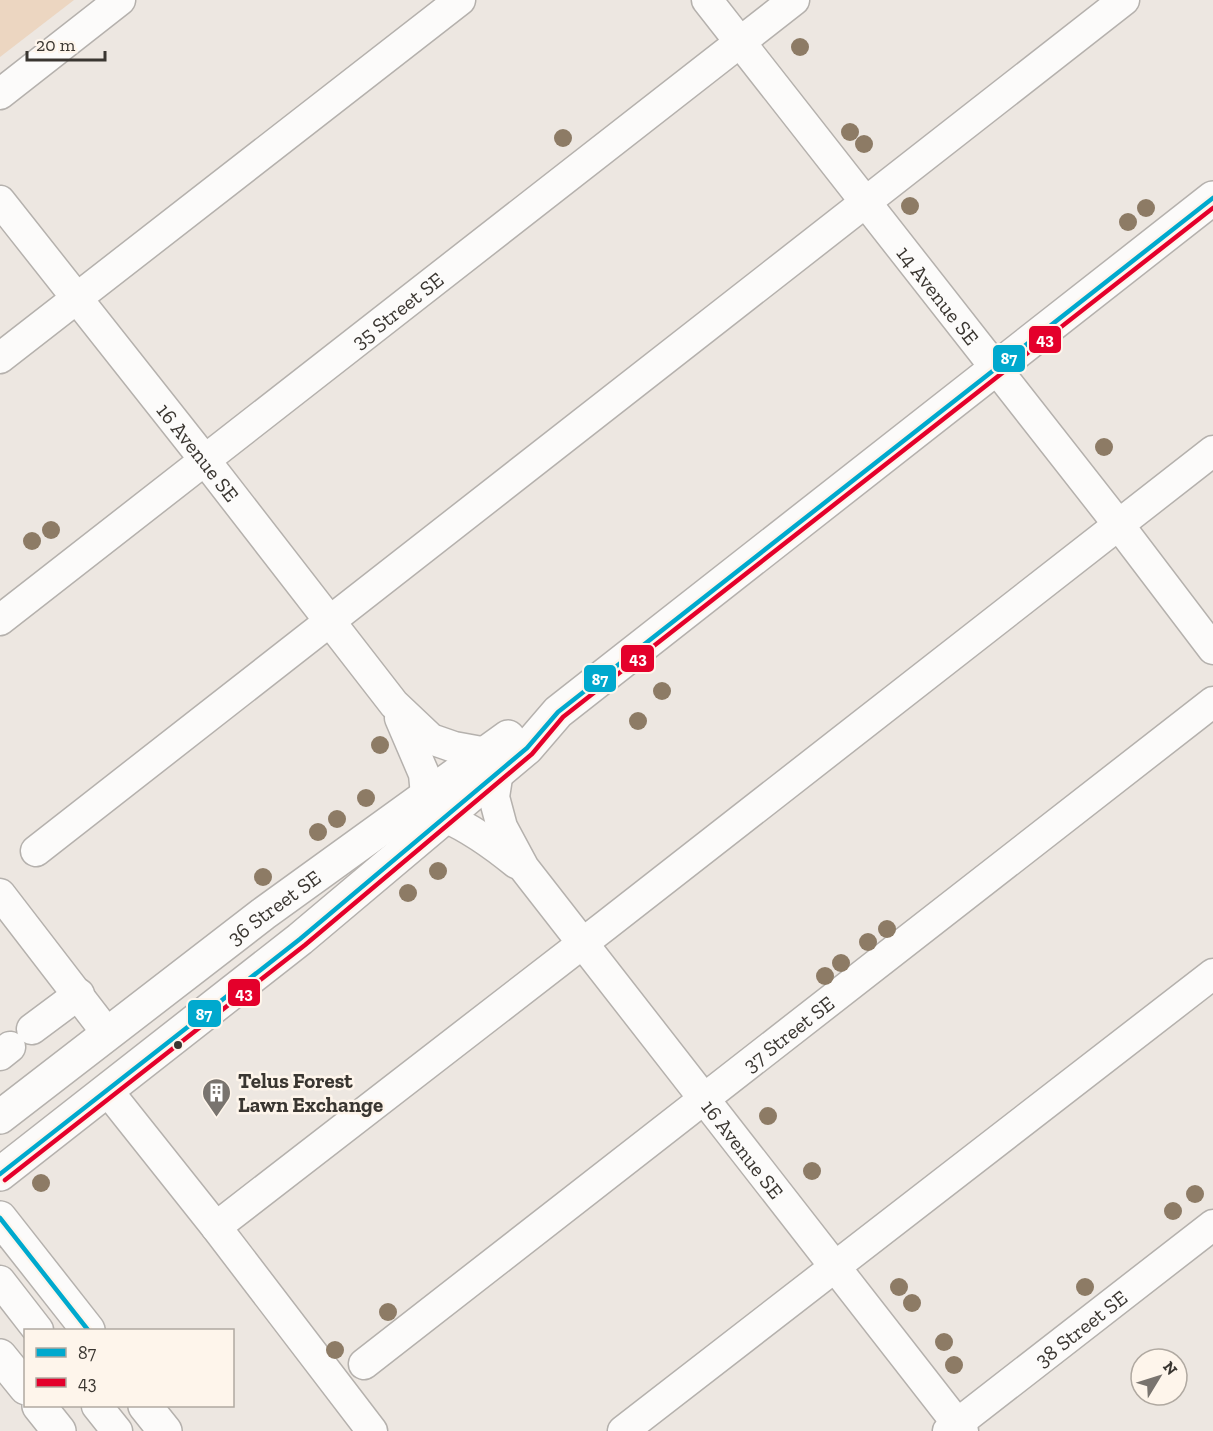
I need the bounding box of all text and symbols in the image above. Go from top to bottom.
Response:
scale bar [27,24,105,62]
text: 20 m [36,34,76,56]
street label: 14 Avenue SE [892,241,985,349]
street label: 35 Street SE [346,266,448,353]
line badge: 43 [1028,325,1062,354]
text: 43 [1036,330,1054,349]
line badge: 87 [992,344,1026,373]
text: 87 [1001,349,1017,368]
street label: 16 Avenue SE [152,398,245,506]
line badge: 43 [620,644,655,673]
text: 43 [629,649,647,668]
line badge: 87 [583,664,617,693]
text: 87 [592,670,608,689]
street label: 36 Street SE [222,864,325,950]
line badge: 43 [227,978,261,1007]
text: 43 [235,984,253,1003]
street label: 37 Street SE [738,990,839,1076]
line badge: 87 [187,999,222,1028]
text: 87 [196,1005,212,1024]
unlabelled marker [172,1039,184,1051]
place label: Telus Forest Lawn Exchange [238,1068,383,1117]
building icon: Telus Forest Lawn Exchange [201,1076,233,1118]
street label: 16 Avenue SE [697,1094,789,1203]
street label: 38 Street SE [1030,1284,1132,1372]
legend [24,1329,234,1407]
text: 87 [78,1342,97,1364]
north arrow [1129,1347,1189,1407]
text: N [1159,1357,1182,1379]
text: 43 [78,1372,97,1394]

